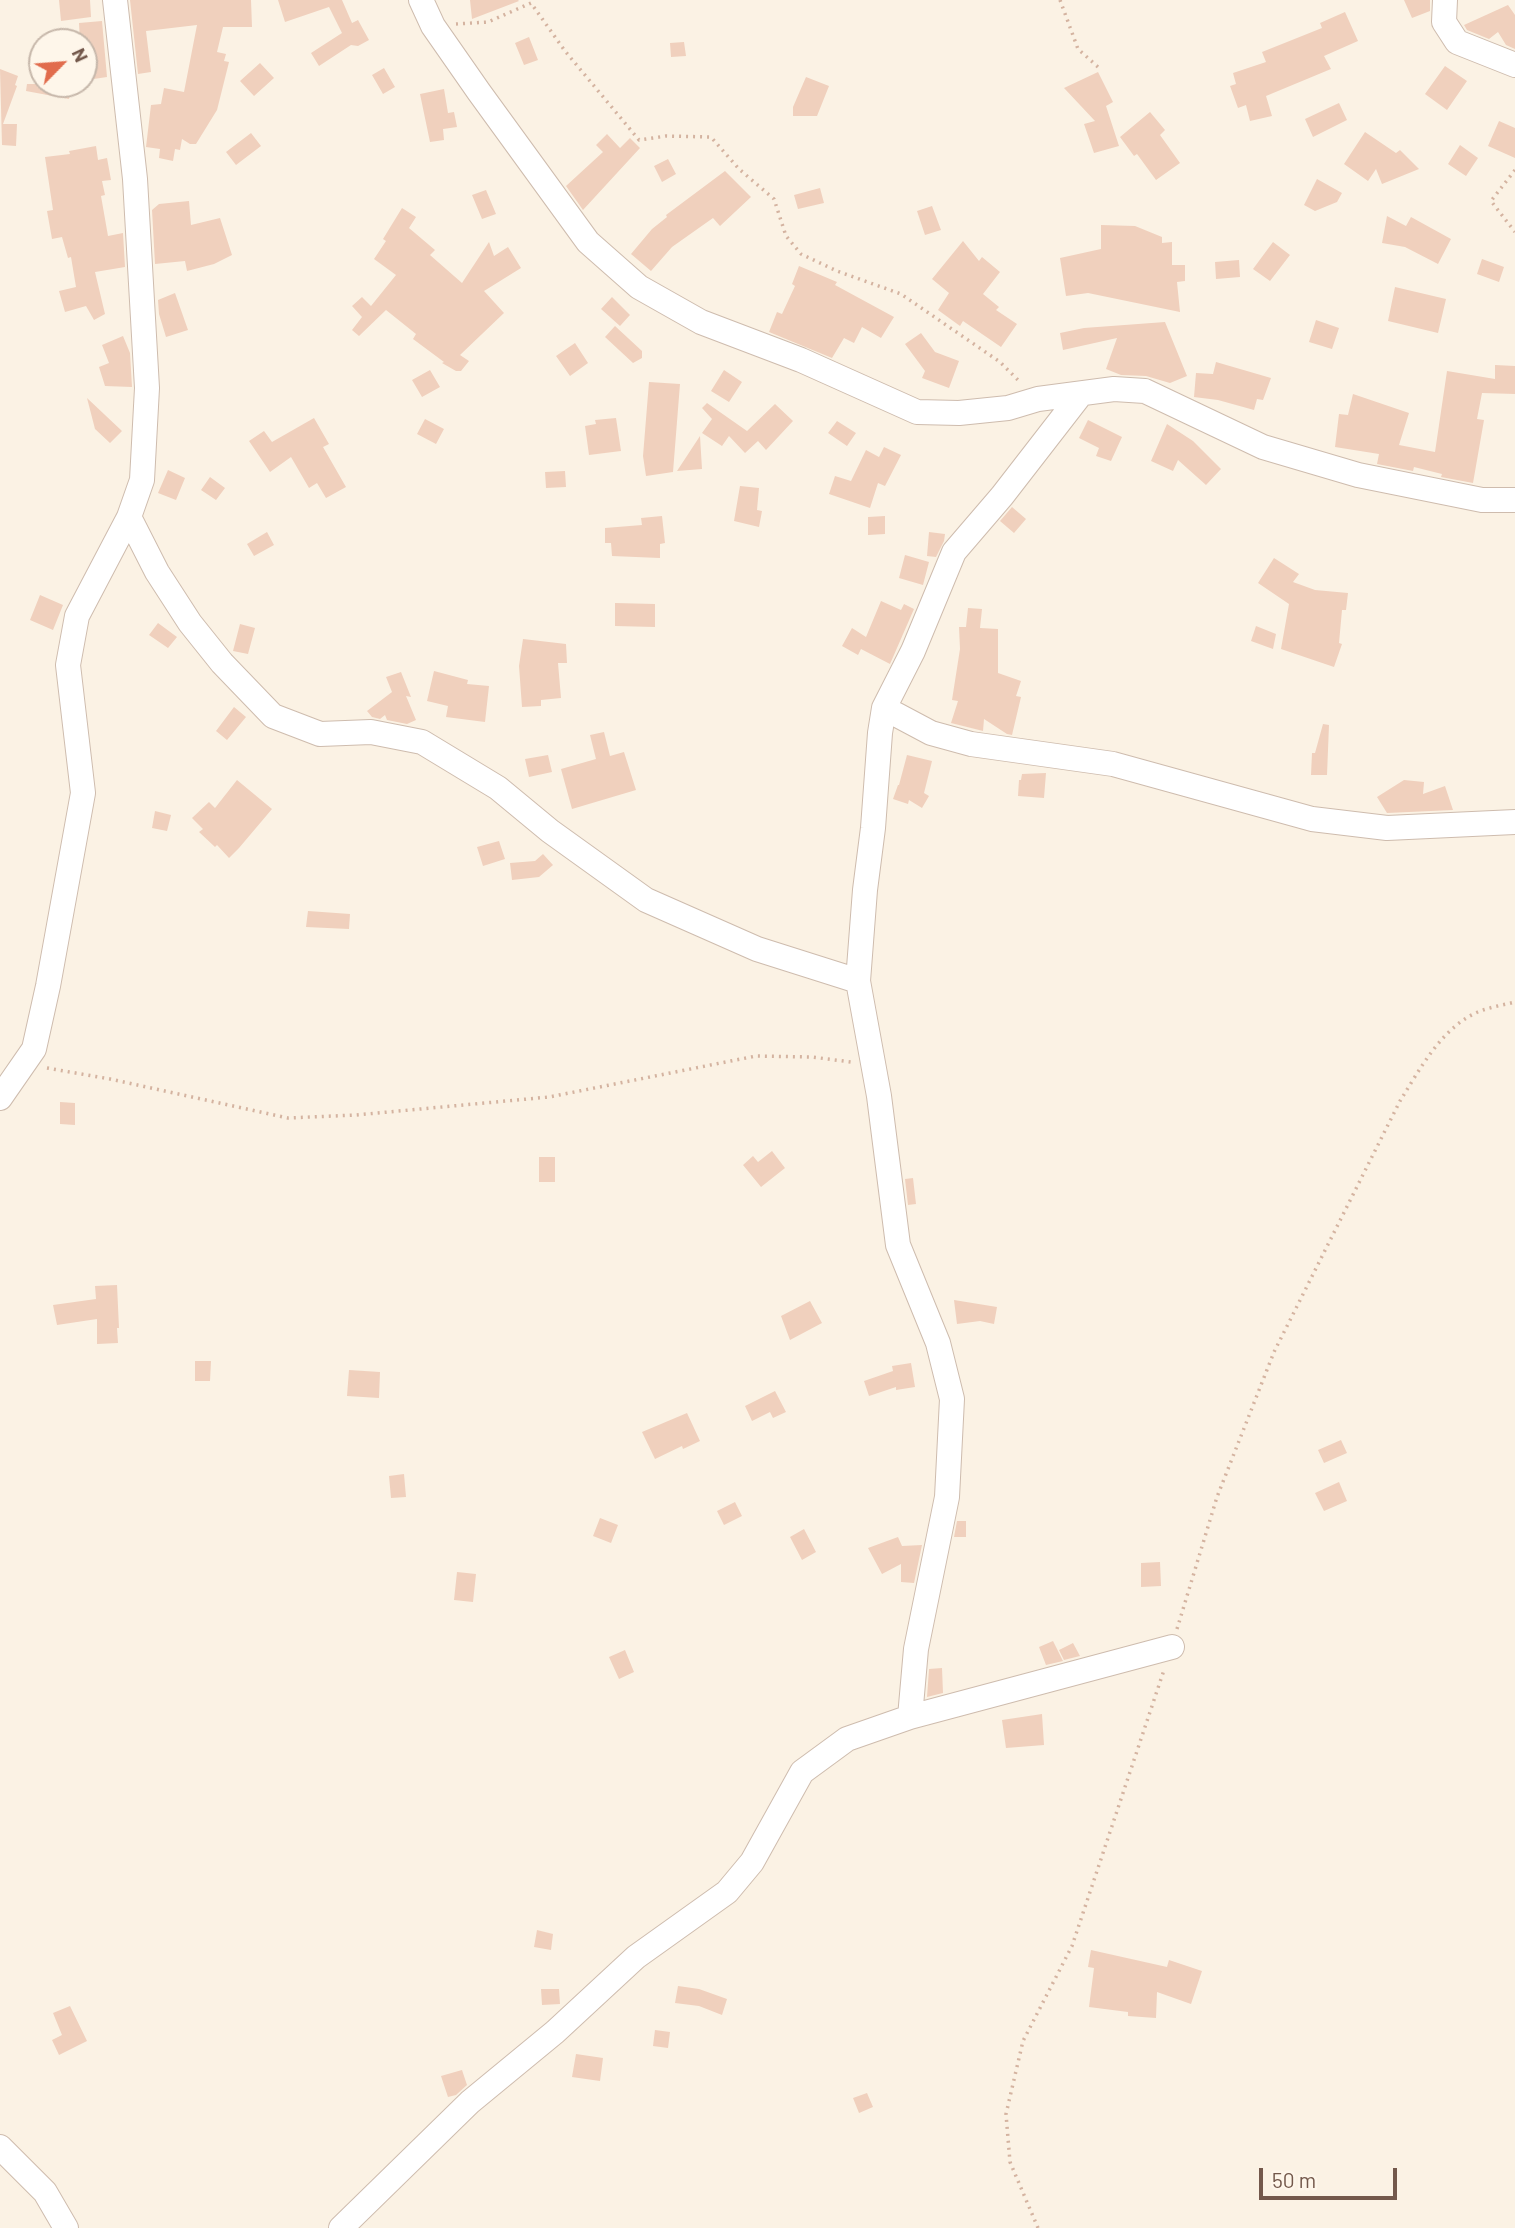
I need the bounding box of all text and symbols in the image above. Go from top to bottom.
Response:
north arrow [28,28,98,98]
text: N [68,44,94,65]
scale bar [1263,2154,1401,2198]
text: 50 m [1272,2167,1316,2192]

